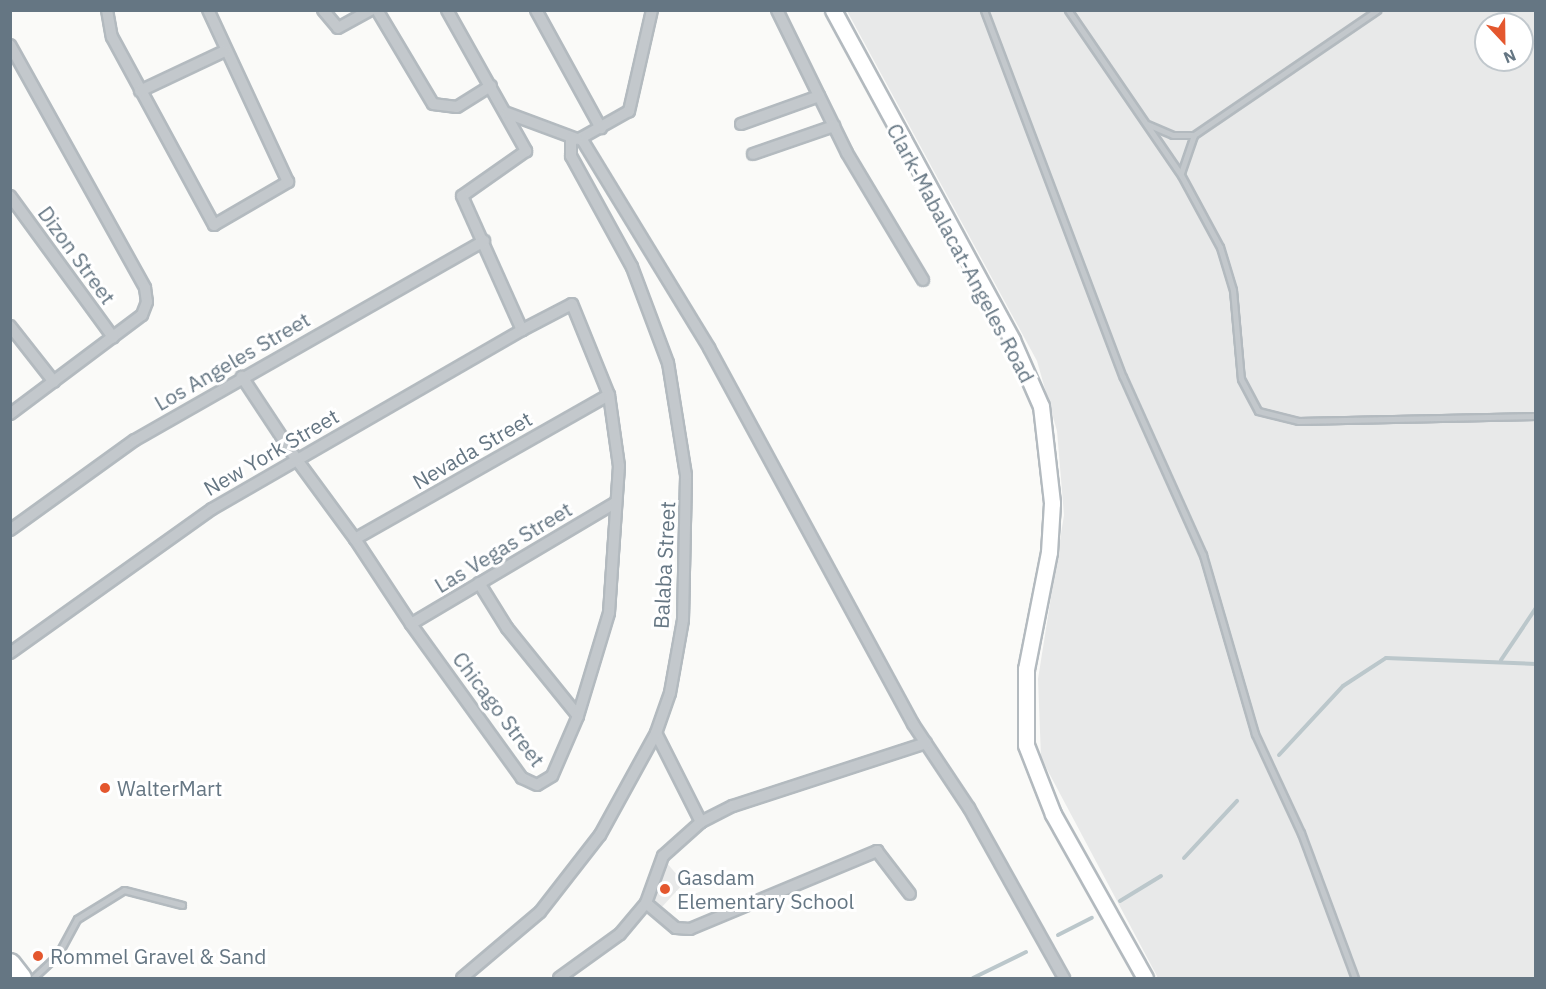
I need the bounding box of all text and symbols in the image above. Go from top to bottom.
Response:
north arrow [1474,12,1534,72]
text: N [1501,45,1519,68]
street label: Clark-Mabalacat-Angeles Road [882,119,1040,387]
street label: Dizon Street [33,201,121,309]
street label: Los Angeles Street [150,306,314,416]
street label: New York Street [199,403,343,501]
street label: Nevada Street [408,406,536,494]
street label: Las Vegas Street [430,496,576,598]
street label: Balaba Street [648,501,680,629]
street label: Chicago Street [448,647,550,771]
place label: WalterMart [117,775,222,801]
marker: WalterMart [98,781,112,795]
place label: Gasdam Elementary School [677,864,854,914]
marker: Gasdam Elementary School [658,882,672,896]
place label: Rommel Gravel & Sand [50,943,266,969]
marker: Rommel Gravel & Sand [31,949,45,963]

